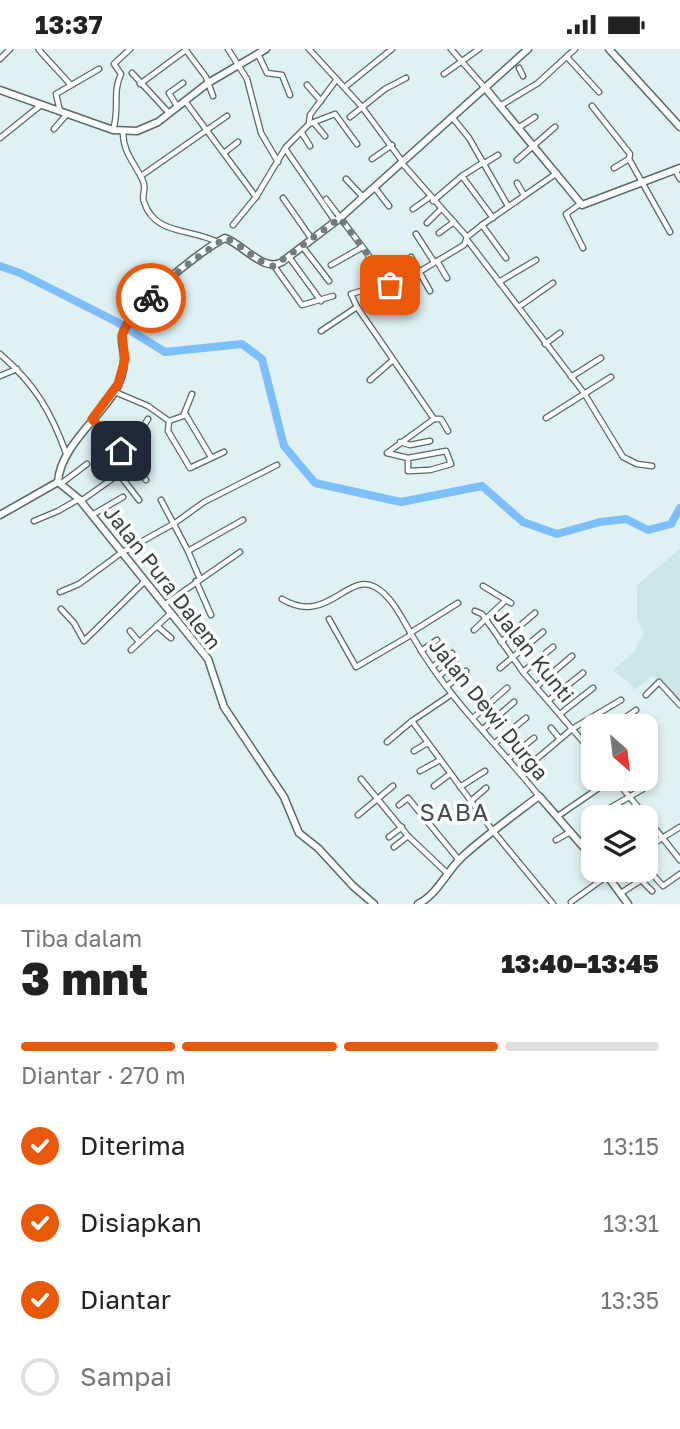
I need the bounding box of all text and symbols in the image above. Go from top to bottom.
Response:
text: 13:37 [35,9,103,40]
pin [360,255,420,315]
courier [116,263,186,333]
icon: bag [371,266,409,304]
icon: bike [132,279,170,317]
pin [91,421,151,481]
icon: home [102,432,140,470]
street label: Jalan Pura Dalem [99,500,227,654]
street label: Jalan Kunti [488,603,580,707]
street label: Jalan Dewi Durga [424,633,554,785]
north arrow [581,714,658,791]
map controls [581,714,658,882]
district label: SABA [420,797,490,826]
button: layers [581,805,658,882]
text: Tiba dalam [21,924,142,952]
text: 13:40–13:45 [501,948,659,979]
text: 3 mnt [21,950,148,1005]
text: Diantar · 270 m [21,1061,186,1089]
icon: check [21,1127,59,1165]
text: Diterima [80,1130,185,1161]
text: 13:15 [603,1132,659,1160]
icon: check [21,1204,59,1242]
text: Disiapkan [80,1207,202,1238]
text: 13:31 [603,1209,659,1237]
icon: check [21,1281,59,1319]
text: Diantar [80,1284,171,1315]
text: 13:35 [601,1286,659,1314]
text: Sampai [80,1361,172,1392]

